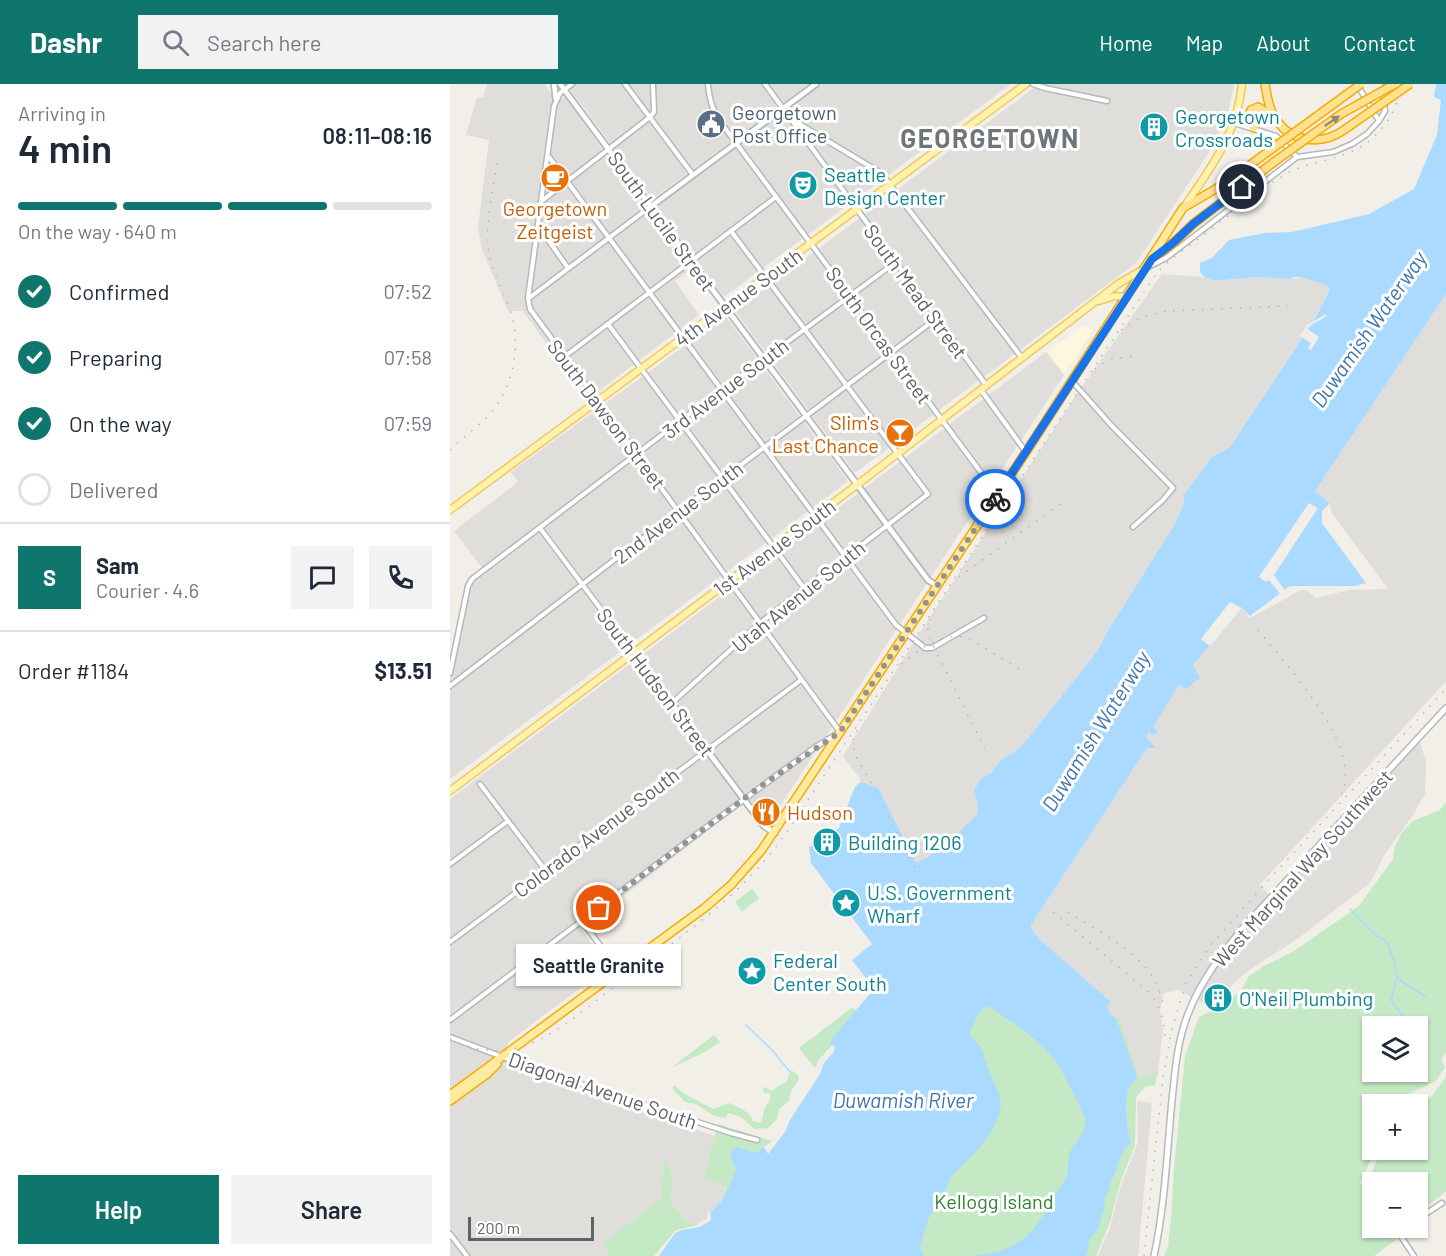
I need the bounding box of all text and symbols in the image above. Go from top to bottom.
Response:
search box [138,15,558,69]
text: Dashr [30,25,102,59]
icon: search [159,26,192,59]
text: Search here [207,29,321,55]
text: Home [1099,30,1153,55]
text: Map [1186,30,1223,55]
text: About [1256,30,1311,55]
text: Contact [1344,30,1416,55]
place label: Georgetown Post Office [732,100,837,147]
text: Arriving in [18,101,106,125]
place label: Georgetown Crossroads [1175,104,1280,151]
public building icon: Georgetown Post Office [695,108,727,140]
building icon: Georgetown Crossroads [1138,111,1170,143]
one-way arrow [1323,115,1339,127]
text: 08:11–08:16 [323,122,432,148]
district label: GEORGETOWN [900,122,1080,153]
text: 4 min [18,124,112,171]
street label: South Lucile Street [603,146,721,296]
pin [1216,161,1267,212]
cafe icon: Georgetown Zeitgeist [539,162,571,194]
place label: Seattle Design Center [824,162,946,209]
theatre icon: Seattle Design Center [787,169,819,201]
icon: home [1225,170,1258,203]
place label: Georgetown Zeitgeist [503,196,607,243]
text: On the way · 640 m [18,219,177,243]
street label: South Mead Street [859,219,973,363]
street label: 4th Avenue South [669,243,807,351]
water label: Duwamish Waterway [1305,246,1431,412]
street label: South Orcas Street [821,262,937,408]
icon: check [18,275,51,308]
text: Confirmed [69,278,169,304]
text: 07:52 [383,279,432,303]
street label: 3rd Avenue South [657,333,793,443]
street label: South Dawson Street [543,334,671,494]
icon: check [18,341,51,374]
text: Preparing [69,344,162,370]
text: 07:58 [384,345,432,369]
icon: check [18,407,51,440]
text: On the way [69,410,172,436]
place label: Slim's Last Chance [772,410,879,457]
text: 07:59 [384,411,432,435]
bar icon: Slim's Last Chance [884,417,916,449]
street label: 2nd Avenue South [609,456,747,568]
courier [965,469,1025,529]
text: Delivered [69,476,158,502]
icon: bike [979,483,1012,516]
street label: 1st Avenue South [708,493,840,601]
street label: Utah Avenue South [727,535,869,657]
button: chat [291,546,354,609]
button: phone [369,546,432,609]
text: Sam [96,552,139,578]
text: S [43,564,56,590]
text: Courier · 4.6 [96,578,199,602]
street label: South Hudson Street [592,603,720,761]
water label: Duwamish Waterway [1036,646,1155,816]
text: Order #1184 [18,657,129,683]
text: $13.51 [374,657,432,683]
street label: Colorado Avenue South [509,762,683,902]
street label: West Marginal Way Southwest [1207,764,1397,972]
restaurant icon: Hudson [750,796,782,828]
place label: Hudson [787,800,853,824]
building icon: Building 1206 [811,826,843,858]
place label: Building 1206 [848,830,962,854]
place label: U.S. Government Wharf [867,880,1012,927]
pin [573,882,624,933]
place icon: U.S. Government Wharf [830,887,862,919]
icon: bag [582,891,615,924]
callout: Seattle Granite [516,944,681,986]
place label: Federal Center South [773,948,887,995]
text: Seattle Granite [533,953,664,977]
place icon: Federal Center South [736,955,768,987]
building icon: O'Neil Plumbing [1202,982,1234,1014]
place label: O'Neil Plumbing [1239,986,1373,1010]
map controls [1362,1016,1428,1238]
button: layers [1362,1016,1428,1082]
street label: Diagonal Avenue South [506,1046,700,1134]
water label: Duwamish River [833,1087,974,1112]
button: + [1362,1094,1428,1160]
button: − [1362,1172,1428,1238]
button: Help [18,1175,219,1244]
button: Share [231,1175,432,1244]
park label: Kellogg Island [934,1189,1054,1213]
scale bar [468,1214,594,1242]
text: 200 m [477,1218,520,1237]

